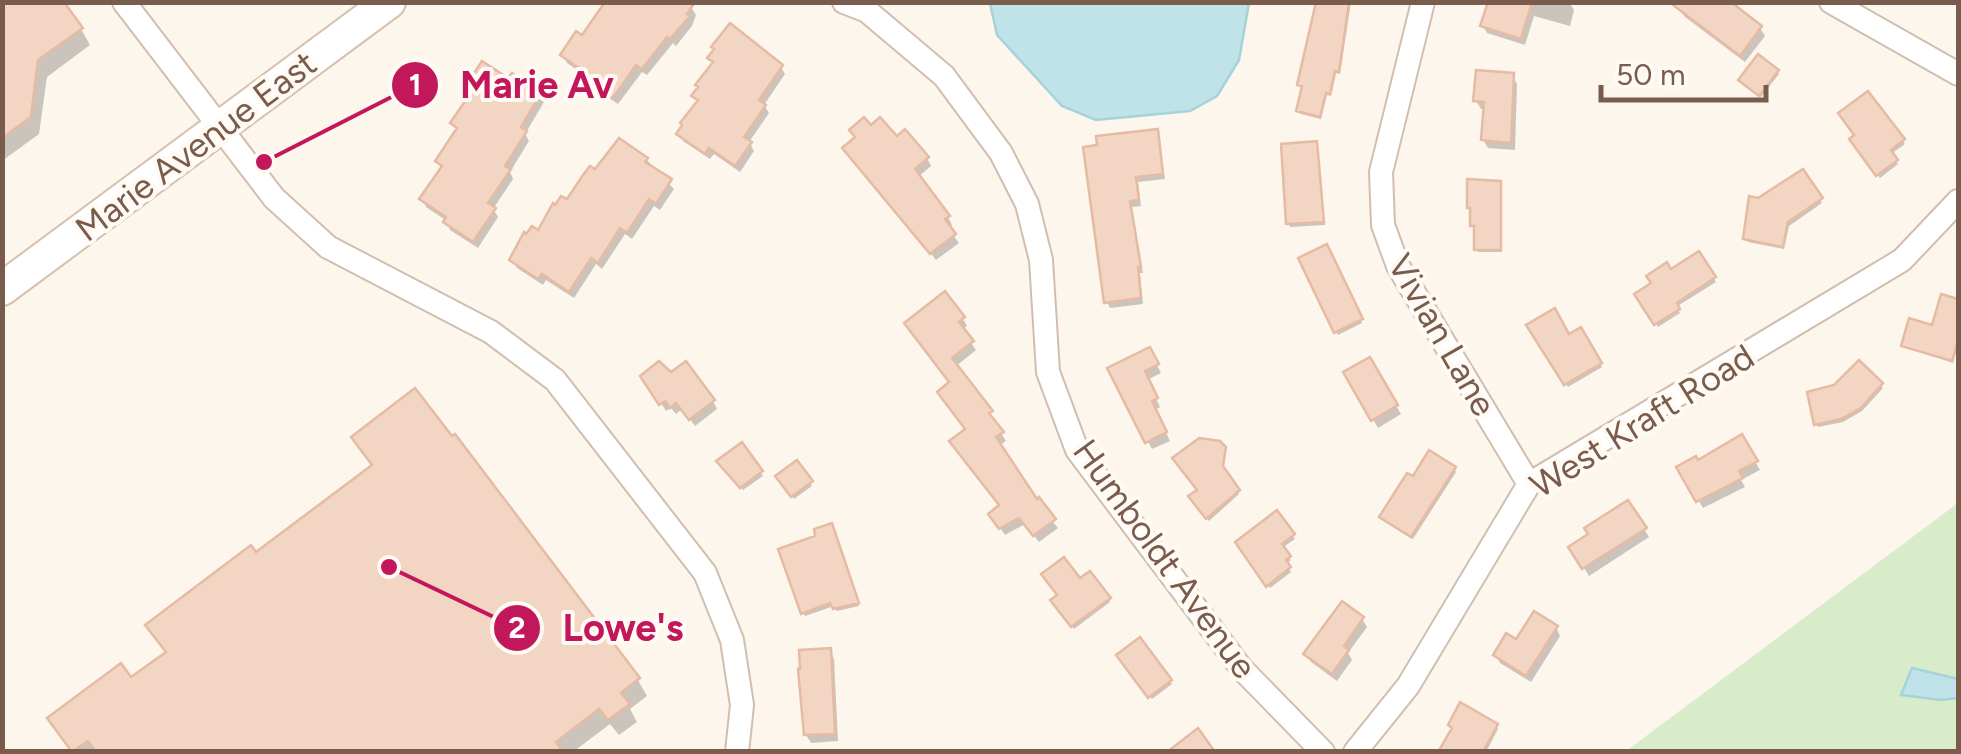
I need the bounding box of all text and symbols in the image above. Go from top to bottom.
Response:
scale bar [1601,40,1766,102]
street label: Marie Avenue East [67,42,325,250]
callout: Marie Av [390,51,634,119]
text: 50 m [1616,56,1685,93]
text: Marie Av [460,62,614,108]
text: 1 [409,66,421,103]
street label: Vivian Lane [1379,247,1505,423]
street label: West Kraft Road [1522,335,1762,507]
street label: Humboldt Avenue [1064,431,1266,687]
callout: Lowe's [492,594,703,662]
text: Lowe's [563,605,683,651]
text: 2 [508,609,526,646]

